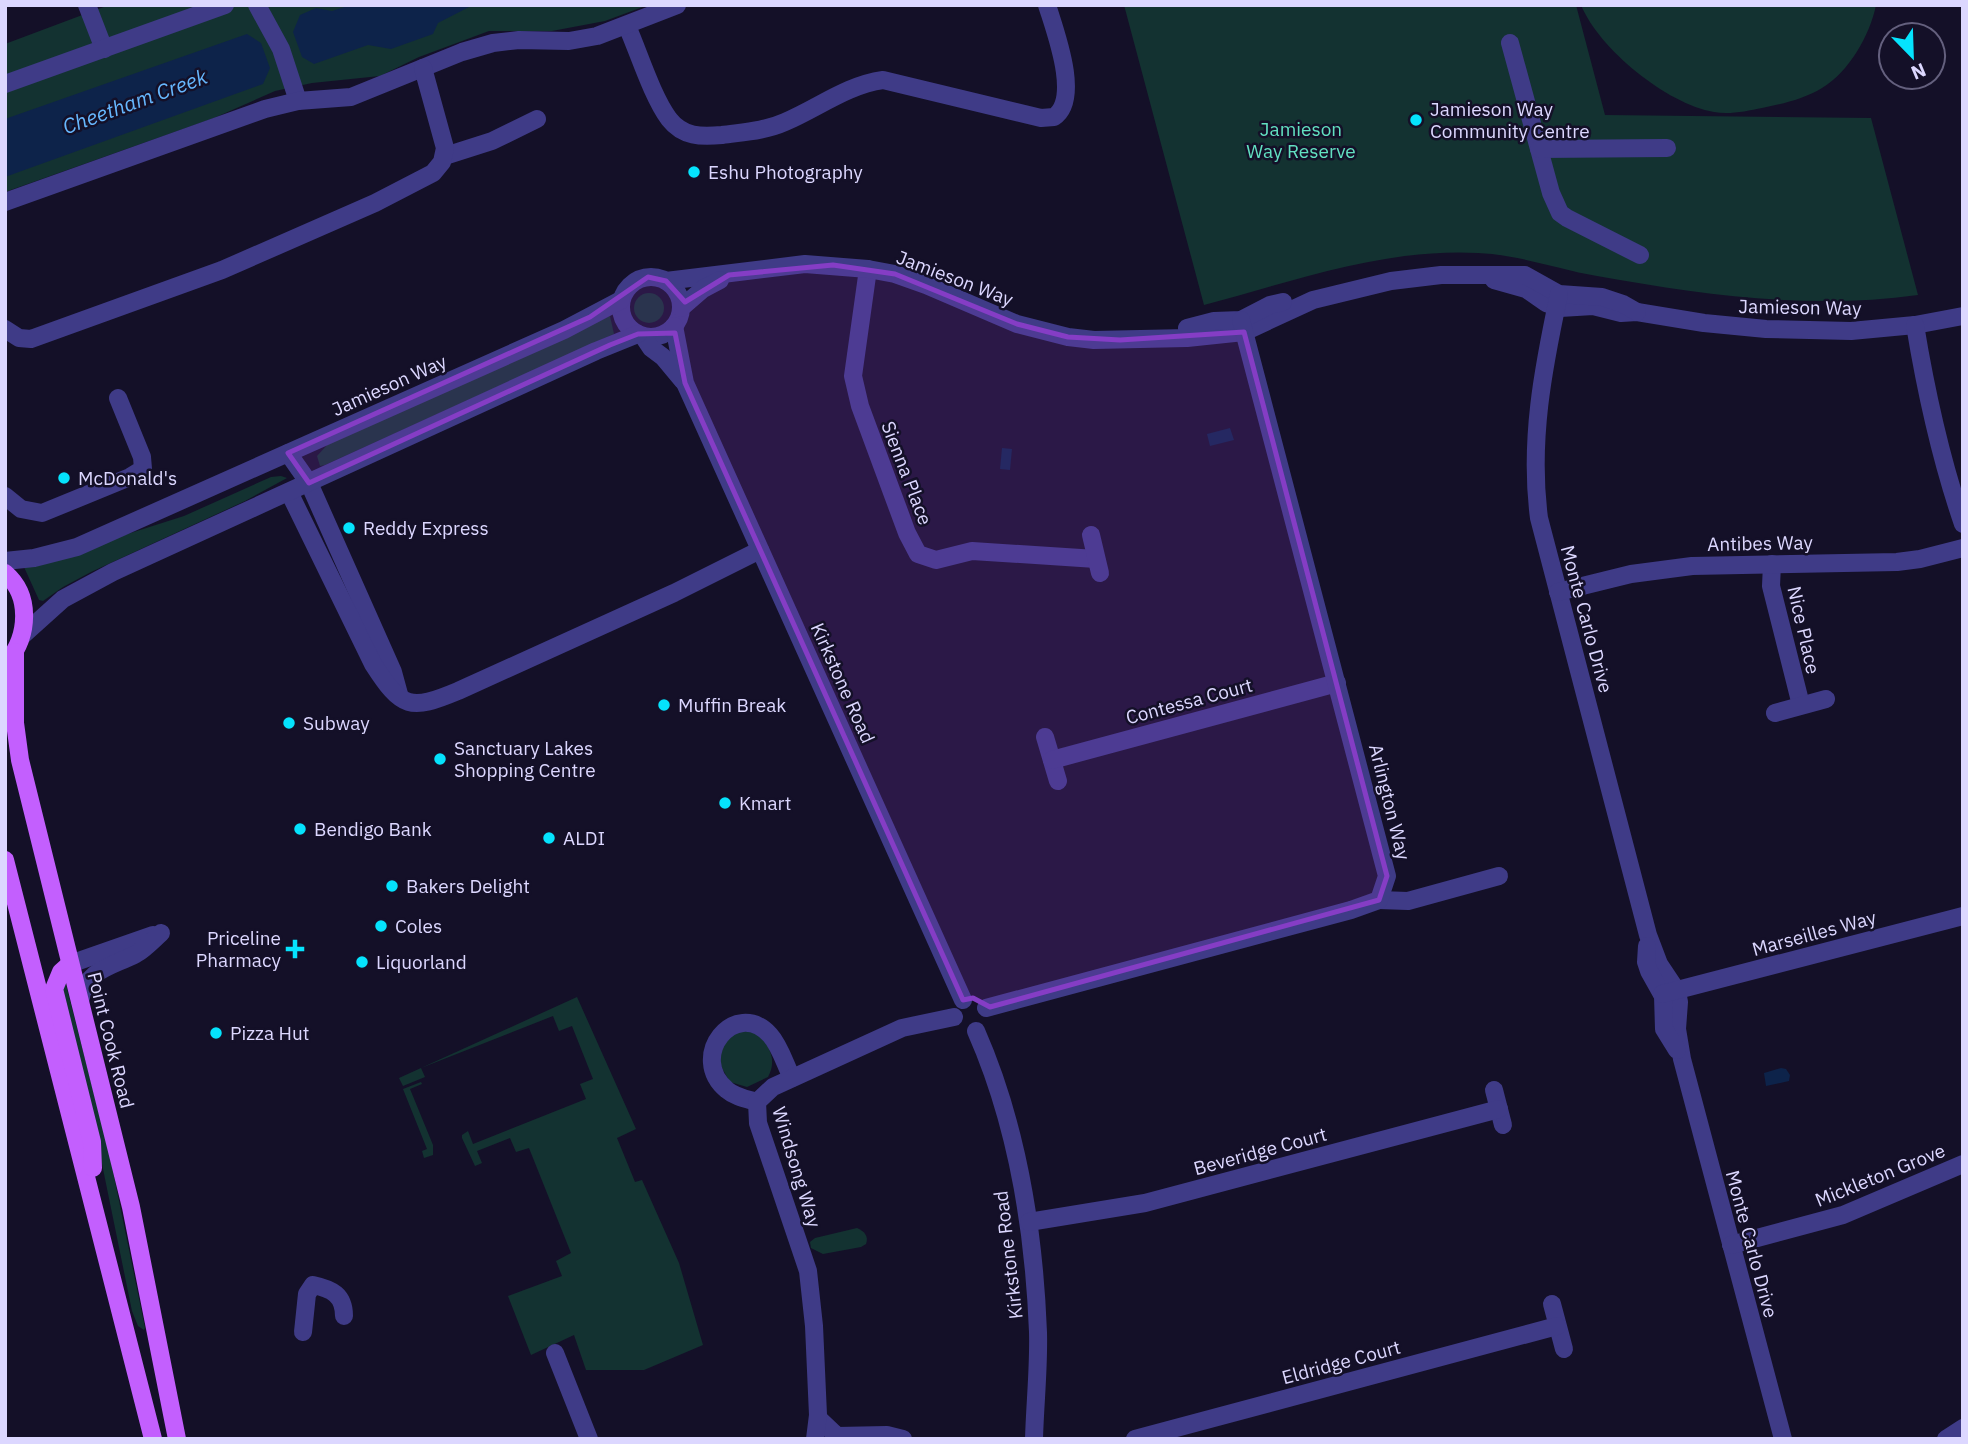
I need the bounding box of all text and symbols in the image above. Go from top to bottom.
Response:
north arrow [1877,21,1947,91]
text: N [1908,58,1930,85]
water label: Cheetham Creek [58,62,212,140]
place label: Jamieson Way Community Centre [1430,97,1590,143]
marker: Jamieson Way Community Centre [1408,112,1424,128]
park label: Jamieson Way Reserve [1246,117,1356,163]
place label: Eshu Photography [708,160,863,184]
marker: Eshu Photography [686,164,702,180]
street label: Jamieson Way [893,245,1017,311]
street label: Jamieson Way [1738,294,1862,320]
street label: Jamieson Way [328,349,451,421]
street label: Sienna Place [876,418,938,528]
place label: McDonald's [78,466,177,490]
marker: McDonald's [56,470,72,486]
place label: Reddy Express [363,516,489,540]
marker: Reddy Express [341,520,357,536]
street label: Antibes Way [1707,530,1814,556]
street label: Monte Carlo Drive [1556,543,1618,695]
street label: Nice Place [1782,584,1826,676]
street label: Kirkstone Road [806,619,880,747]
street label: Contessa Court [1123,673,1255,729]
place label: Muffin Break [678,693,786,717]
marker: Muffin Break [656,697,672,713]
place label: Subway [303,711,370,735]
marker: Subway [281,715,297,731]
place label: Sanctuary Lakes Shopping Centre [454,736,596,782]
street label: Arlington Way [1364,742,1416,863]
marker: Sanctuary Lakes Shopping Centre [432,751,448,767]
place label: Kmart [739,791,791,815]
marker: Kmart [717,795,733,811]
place label: Bendigo Bank [314,817,432,841]
marker: Bendigo Bank [292,821,308,837]
place label: ALDI [563,826,605,850]
marker: ALDI [541,830,557,846]
place label: Bakers Delight [406,874,530,898]
marker: Bakers Delight [384,878,400,894]
street label: Marseilles Way [1749,905,1879,961]
place label: Coles [395,914,442,938]
marker: Coles [373,918,389,934]
place label: Priceline Pharmacy [196,926,282,972]
marker: Priceline Pharmacy [287,941,303,957]
place label: Liquorland [376,950,467,974]
marker: Liquorland [354,954,370,970]
street label: Point Cook Road [82,969,140,1111]
place label: Pizza Hut [230,1021,309,1045]
marker: Pizza Hut [208,1025,224,1041]
street label: Windsong Way [767,1104,827,1231]
street label: Beveridge Court [1191,1122,1329,1180]
street label: Mickleton Grove [1812,1138,1948,1212]
street label: Monte Carlo Drive [1721,1168,1783,1320]
street label: Kirkstone Road [988,1189,1028,1321]
street label: Eldridge Court [1279,1335,1403,1389]

